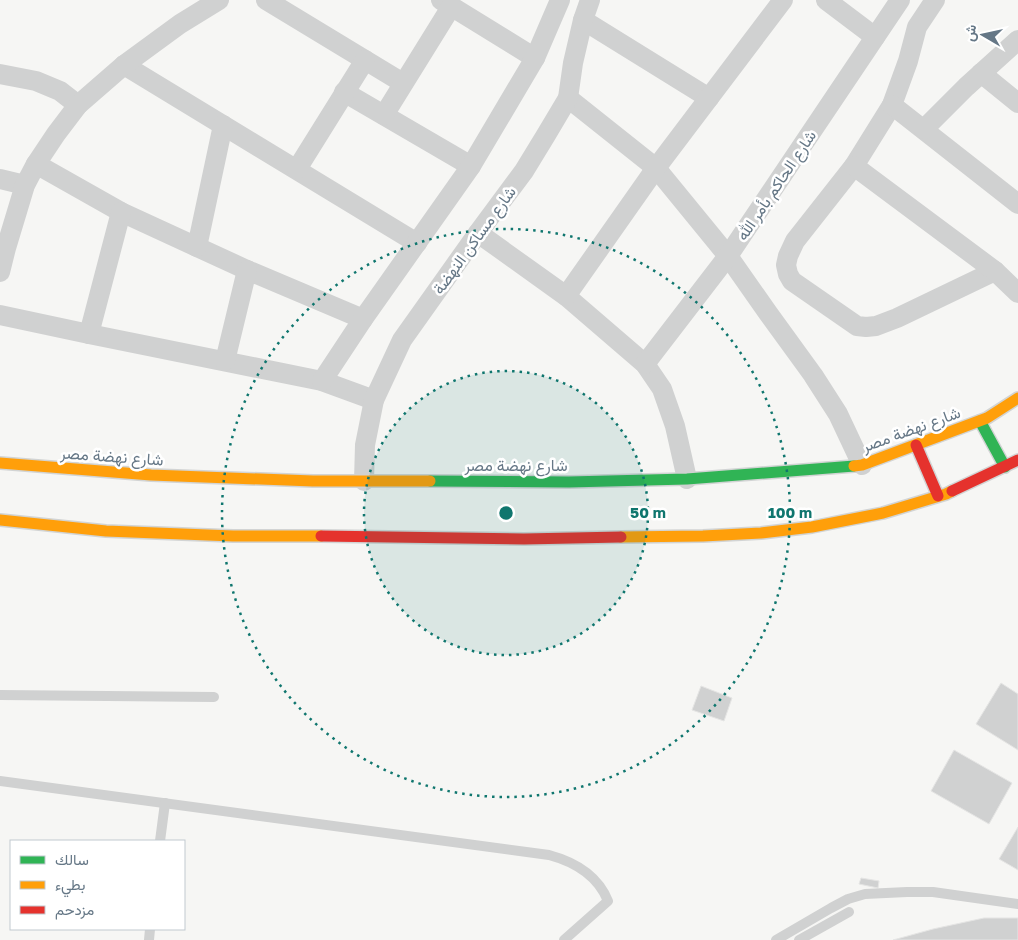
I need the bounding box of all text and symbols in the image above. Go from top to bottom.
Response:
north arrow [958,10,1008,60]
text: ش [960,23,980,43]
street label: شارع الحاكم بأمر الله [732,126,822,245]
street label: شارع مساكن النهضة [428,182,522,299]
street label: شارع نهضة مصر [858,402,964,458]
street label: شارع نهضة مصر [59,442,164,472]
street label: شارع نهضة مصر [463,455,568,477]
text: 50 m [630,503,666,521]
text: 100 m [768,503,812,521]
centre of rings [497,504,515,522]
legend [10,840,185,930]
text: سالك [55,850,89,868]
text: بطيء [55,875,85,898]
text: مزدحم [55,900,94,920]

